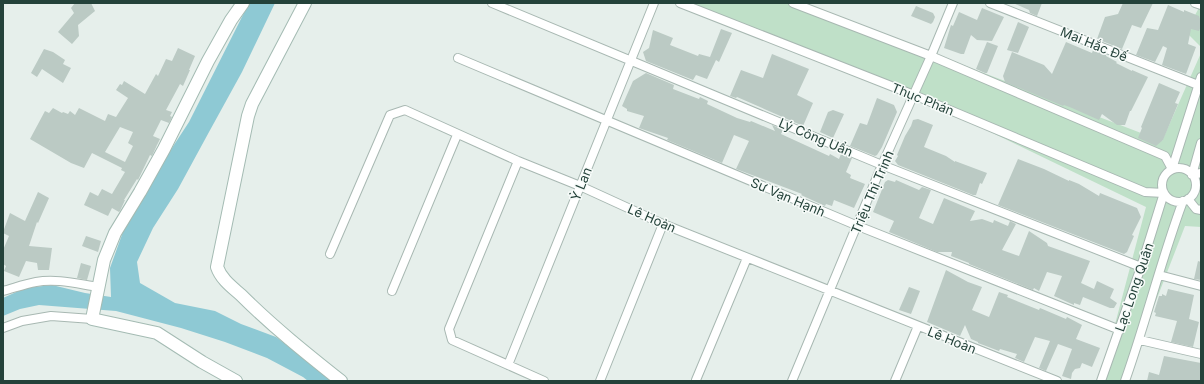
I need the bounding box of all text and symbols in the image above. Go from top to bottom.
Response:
street label: Mai Hắc Đế [1058,23,1130,65]
street label: Thục Phán [889,79,957,119]
street label: Lý Công Uẩn [777,114,855,160]
street label: Triệu Thị Trinh [847,148,897,236]
street label: Ỷ Lan [567,165,595,203]
street label: Sư Vạn Hạnh [748,174,828,220]
street label: Lê Hoàn [625,200,679,236]
street label: Lạc Long Quân [1111,241,1157,333]
street label: Lê Hoàn [925,323,979,357]

